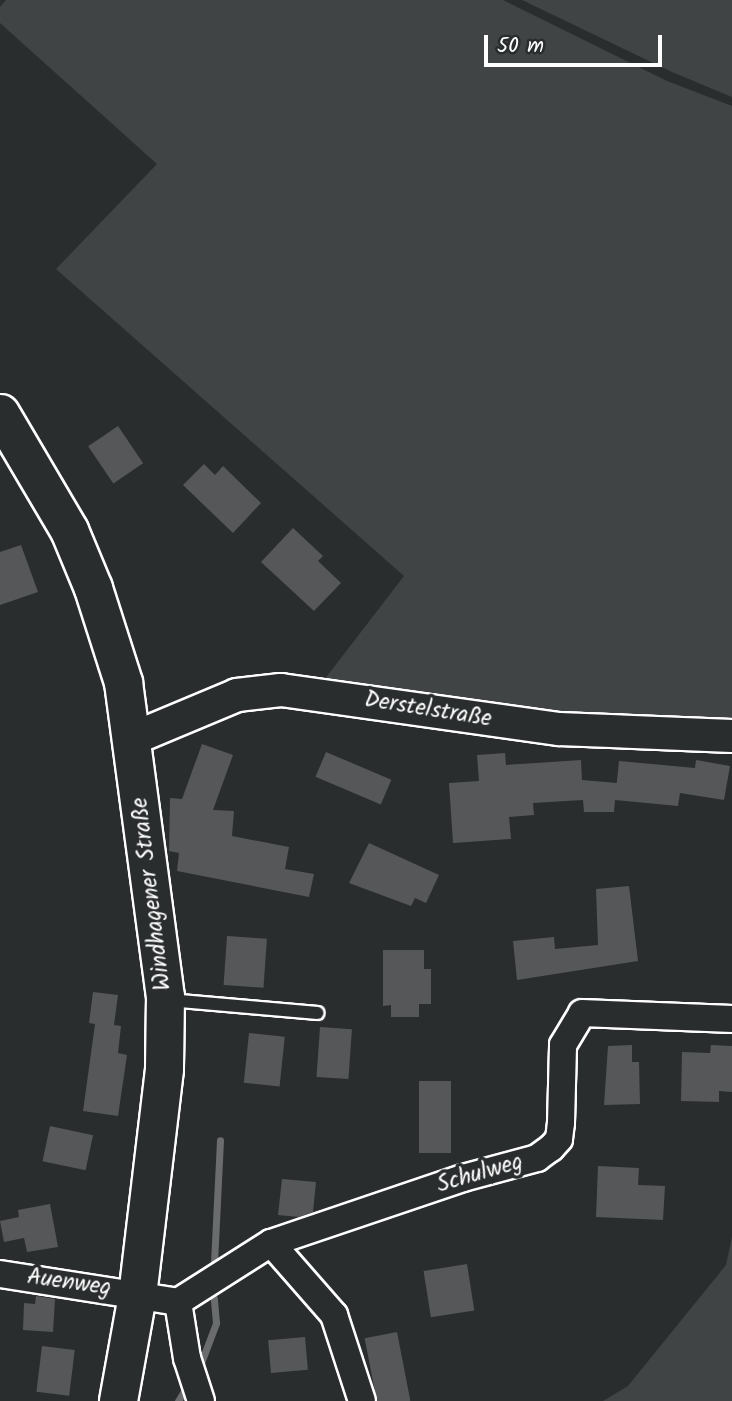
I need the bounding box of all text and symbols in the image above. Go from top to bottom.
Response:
scale bar [487,21,666,65]
text: 50 m [497,30,544,63]
street label: Derstelstraße [362,686,494,734]
street label: Windhagener Straße [126,796,178,992]
street label: Schulweg [434,1149,526,1199]
street label: Auenweg [25,1263,113,1303]

